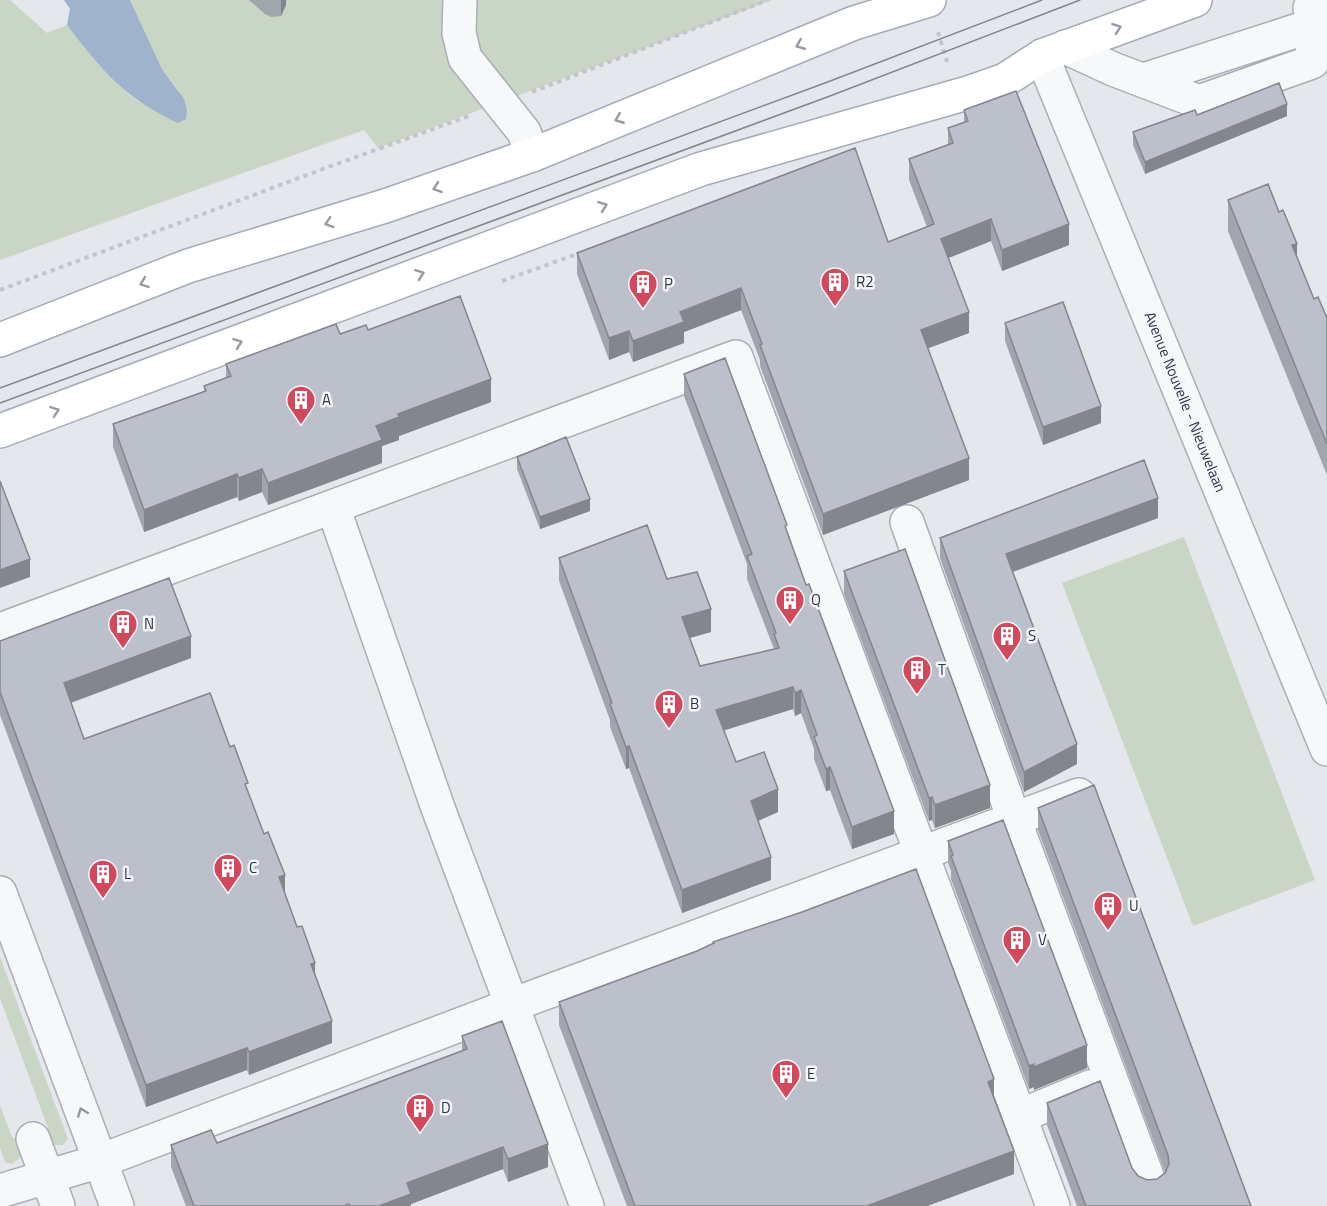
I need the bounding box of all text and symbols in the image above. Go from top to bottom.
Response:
one-way arrow [1111,23,1121,36]
one-way arrow [795,38,806,50]
one-way arrow [615,112,626,124]
one-way arrow [432,180,443,193]
one-way arrow [597,201,608,214]
one-way arrow [324,216,335,229]
building icon: R2 [819,266,851,308]
building icon: P [627,268,659,310]
one-way arrow [414,269,425,282]
place label: R2 [856,270,874,293]
place label: P [664,272,673,295]
one-way arrow [139,276,150,288]
street label: Avenue Nouvelle - Nieuwelaan [1139,308,1232,496]
one-way arrow [232,337,242,350]
building icon: A [285,384,317,426]
place label: A [322,388,331,411]
one-way arrow [49,405,60,418]
building icon: Q [774,584,806,626]
place label: Q [811,588,821,611]
building icon: N [107,608,139,650]
place label: N [144,612,154,635]
building icon: S [991,620,1023,662]
place label: S [1028,624,1036,647]
building icon: T [901,654,933,696]
place label: T [938,658,946,681]
building icon: B [653,688,685,730]
place label: B [690,692,699,715]
building icon: C [212,852,244,894]
place label: C [249,856,257,879]
building icon: L [87,858,119,900]
place label: L [124,862,131,885]
building icon: U [1092,890,1124,932]
place label: U [1129,894,1139,917]
building icon: V [1001,924,1033,966]
place label: V [1038,928,1047,951]
building icon: E [770,1058,802,1100]
place label: E [807,1062,815,1085]
building icon: D [404,1092,436,1134]
place label: D [441,1096,451,1119]
one-way arrow [76,1107,89,1118]

